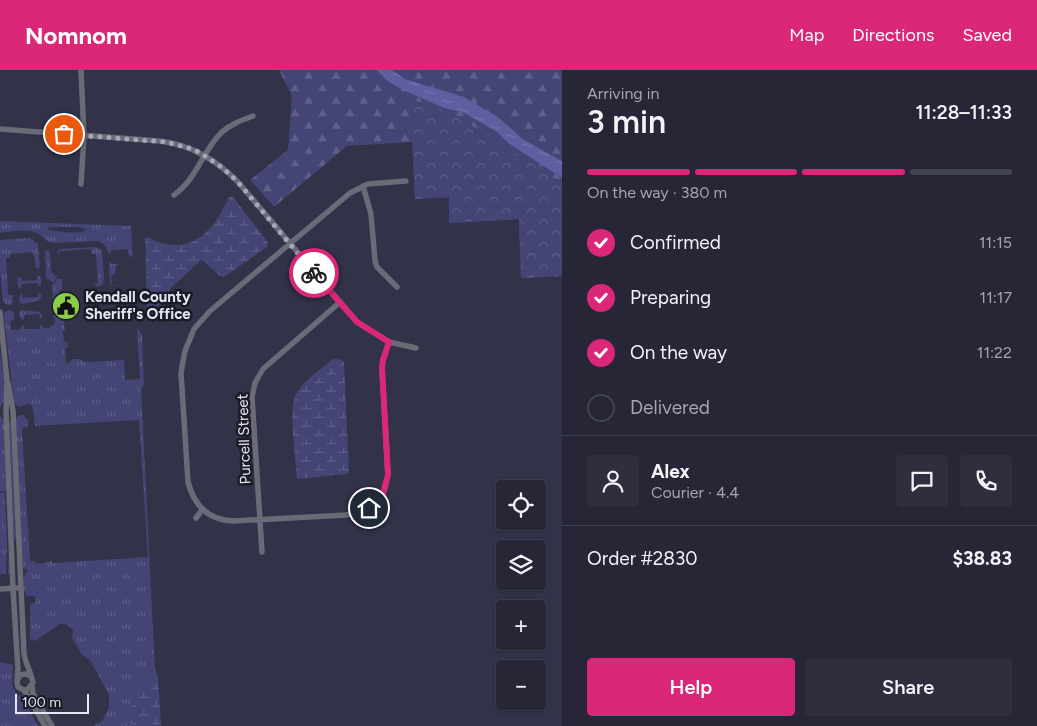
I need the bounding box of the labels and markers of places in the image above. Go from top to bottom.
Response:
pin [43,113,85,155]
place label: Kendall County Sheriff's Office [85,288,191,323]
public building icon: Kendall County Sheriff's Office [51,291,81,321]
pin [348,487,390,529]

